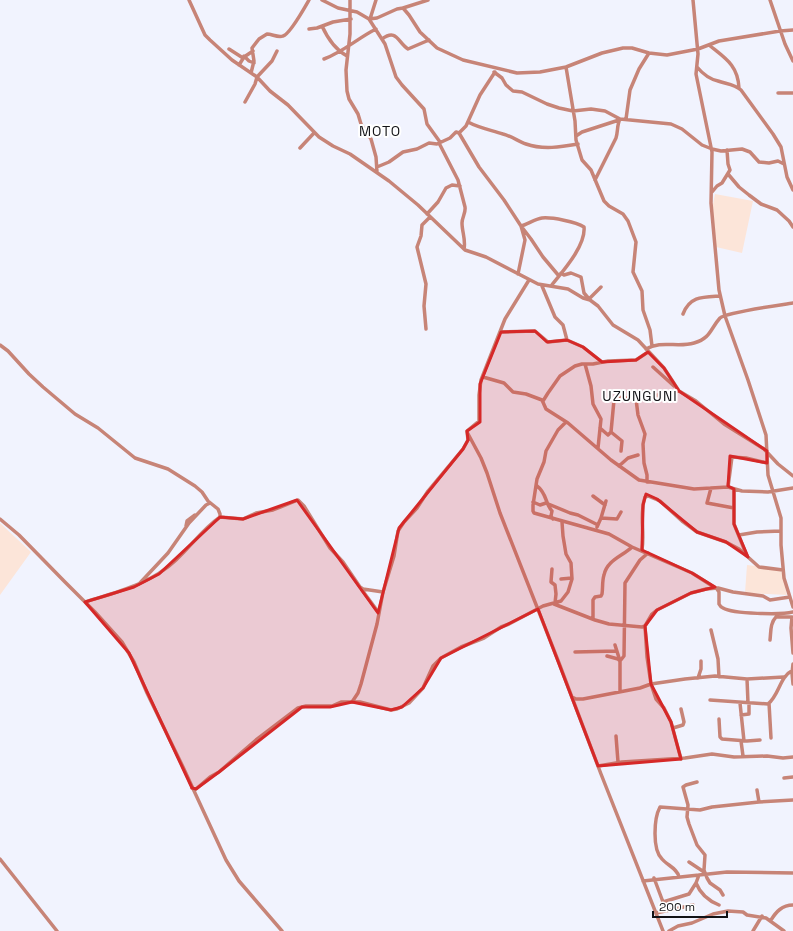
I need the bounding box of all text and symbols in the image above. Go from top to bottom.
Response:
district label: MOTO [359,122,401,140]
district label: UZUNGUNI [602,387,678,405]
scale bar [653,893,727,919]
text: 200 m [659,899,695,915]

